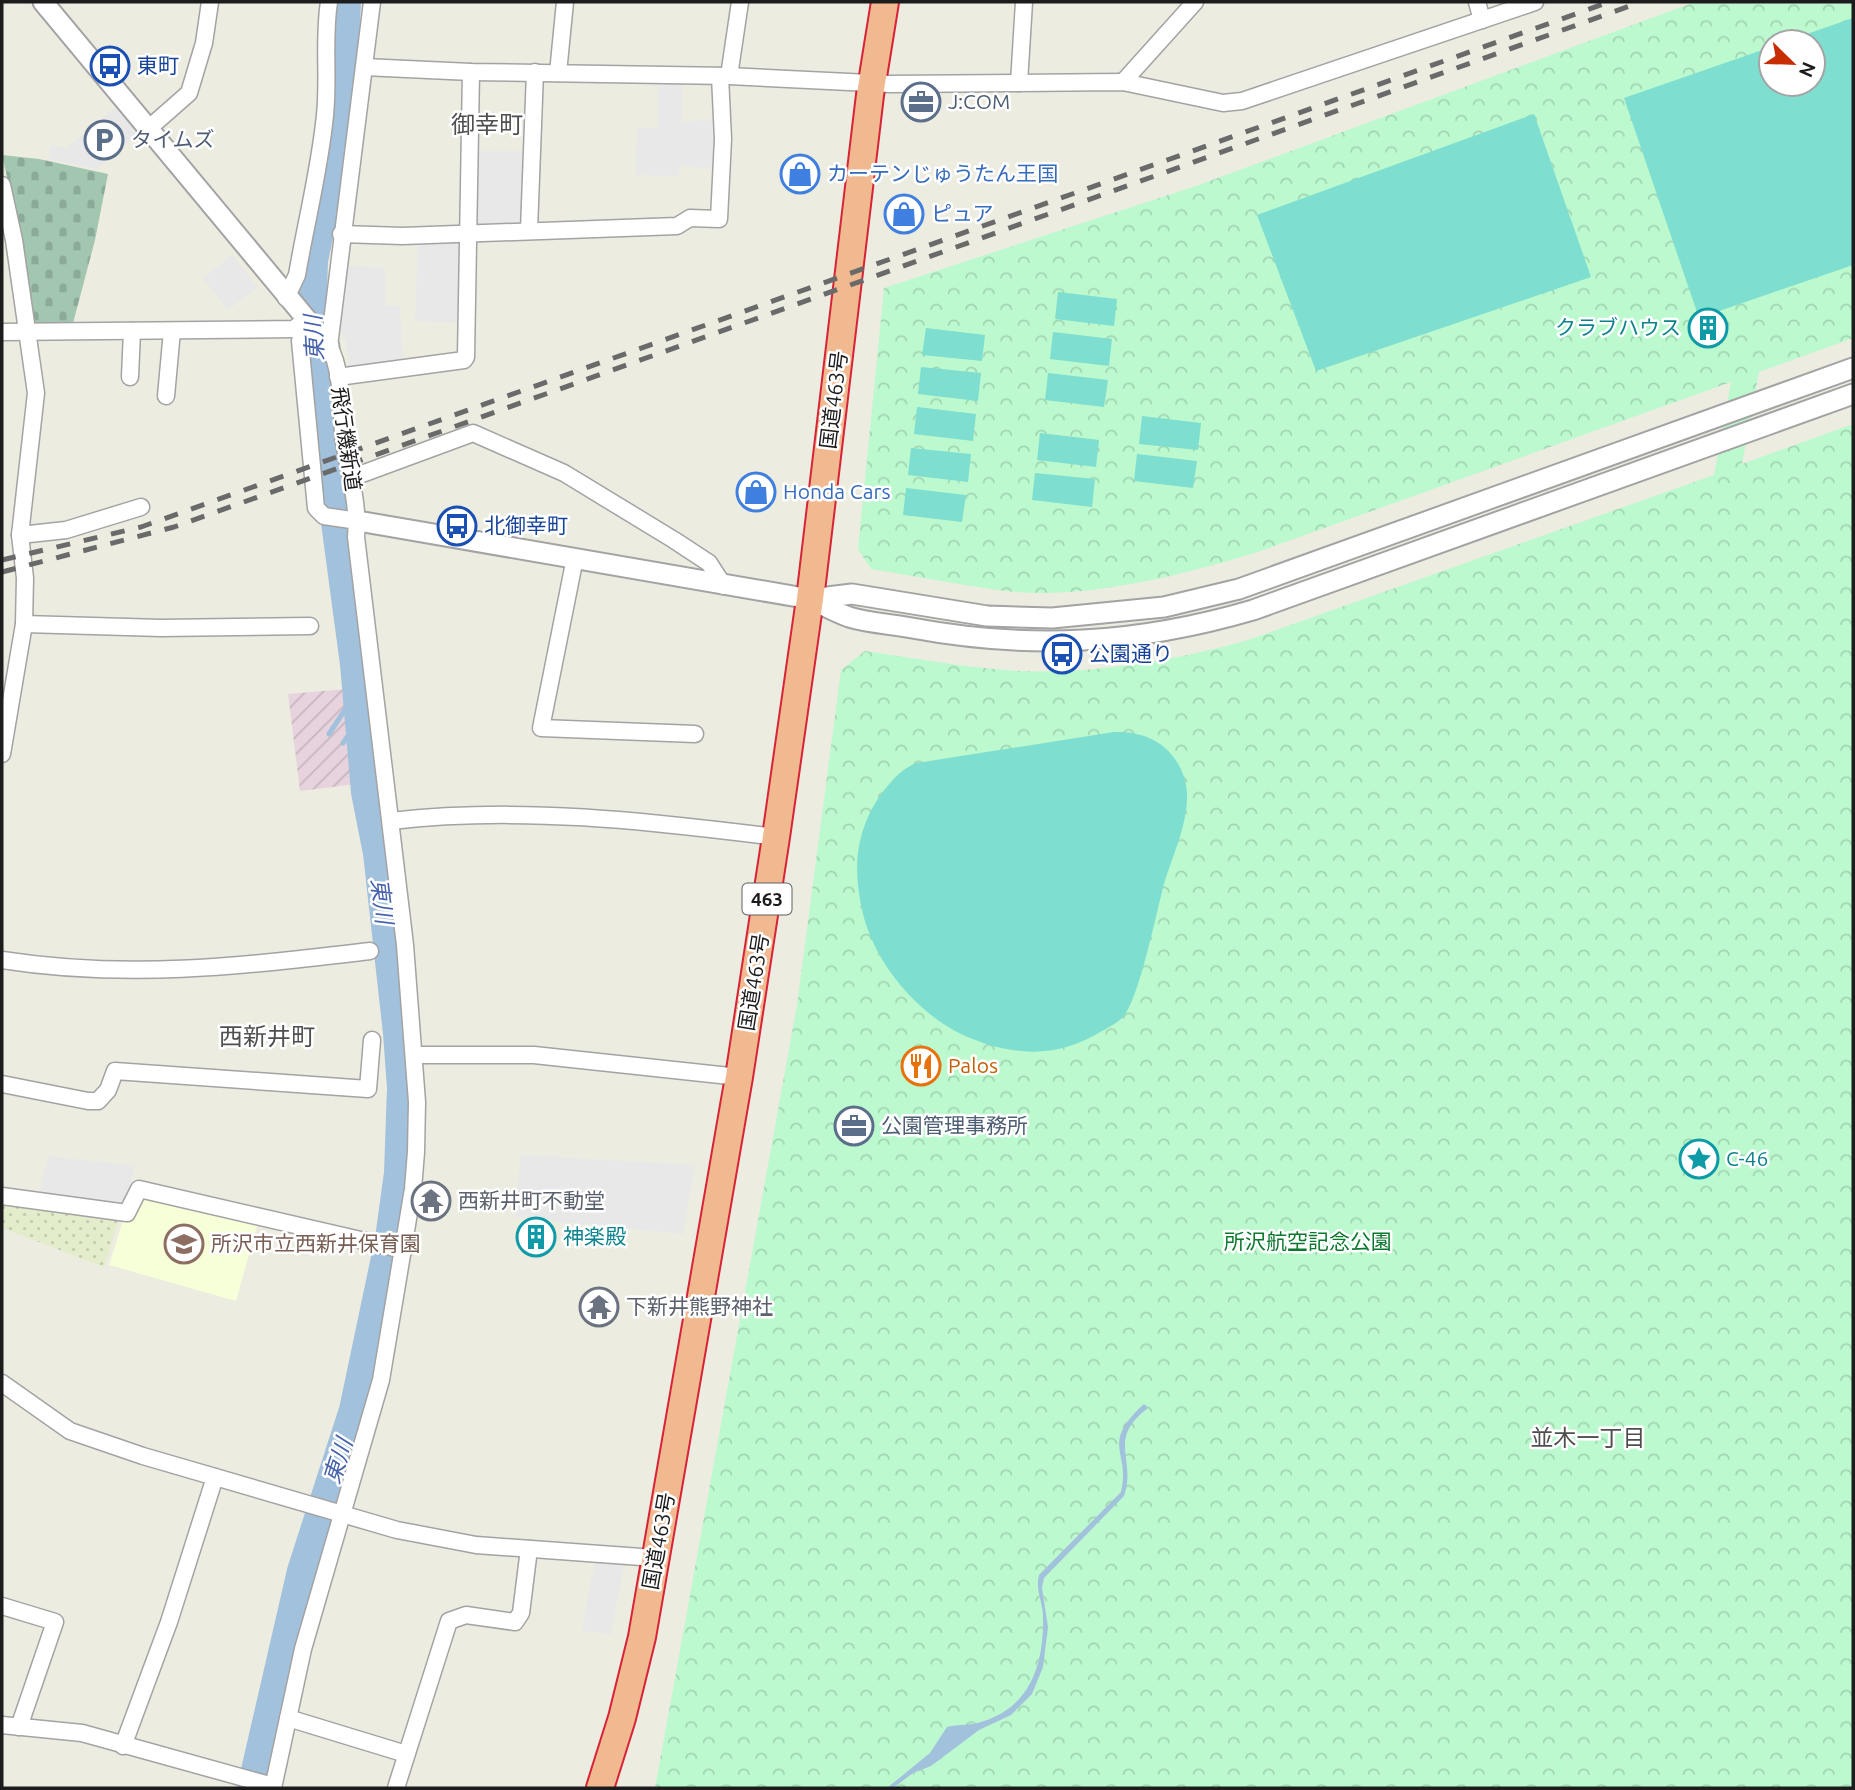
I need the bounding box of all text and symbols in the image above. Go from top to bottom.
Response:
north arrow [1757,28,1827,98]
bus stop icon: 東町 [89,45,131,87]
place label: 東町 [137,53,179,77]
text: N [1795,59,1821,80]
office icon: J:COM [900,81,942,123]
place label: J:COM [948,89,1010,113]
district label: 御幸町 [451,111,523,138]
parking icon: タイムズ [83,119,125,161]
place label: タイムズ [131,127,215,151]
shop icon: カーテンじゅうたん王国 [779,153,821,195]
place label: カーテンじゅうたん王国 [827,161,1058,185]
shop icon: ピュア [883,193,925,235]
place label: ピュア [931,201,994,225]
building icon: クラブハウス [1687,307,1729,349]
water label: 東川 [300,311,327,362]
place label: クラブハウス [1555,315,1681,339]
street label: 国道463号 [815,350,851,450]
street label: 飛行機新道 [328,385,366,493]
shop icon: Honda Cars [735,471,777,513]
place label: Honda Cars [783,479,891,503]
bus stop icon: 北御幸町 [436,505,478,547]
place label: 北御幸町 [484,513,568,537]
bus stop icon: 公園通り [1041,633,1083,675]
place label: 公園通り [1089,641,1173,665]
water label: 東川 [367,877,398,928]
road number: 463 [742,884,792,914]
street label: 国道463号 [733,931,773,1032]
district label: 西新井町 [219,1023,315,1050]
restaurant icon: Palos [900,1045,942,1087]
place label: Palos [948,1053,998,1077]
office icon: 公園管理事務所 [833,1105,875,1147]
place label: 公園管理事務所 [881,1113,1028,1137]
place icon: C-46 [1678,1138,1720,1180]
place label: C-46 [1726,1146,1768,1170]
temple icon: 西新井町不動堂 [410,1180,452,1222]
place label: 西新井町不動堂 [458,1188,605,1212]
building icon: 神楽殿 [515,1216,557,1258]
school or university icon: 所沢市立西新井保育園 [163,1223,205,1265]
place label: 神楽殿 [563,1224,626,1248]
park label: 所沢航空記念公園 [1224,1229,1392,1253]
place label: 所沢市立西新井保育園 [211,1231,421,1255]
temple icon: 下新井熊野神社 [578,1286,620,1328]
place label: 下新井熊野神社 [626,1294,773,1318]
district label: 並木一丁目 [1531,1425,1646,1450]
water label: 東川 [319,1432,357,1487]
street label: 国道463号 [638,1490,678,1591]

